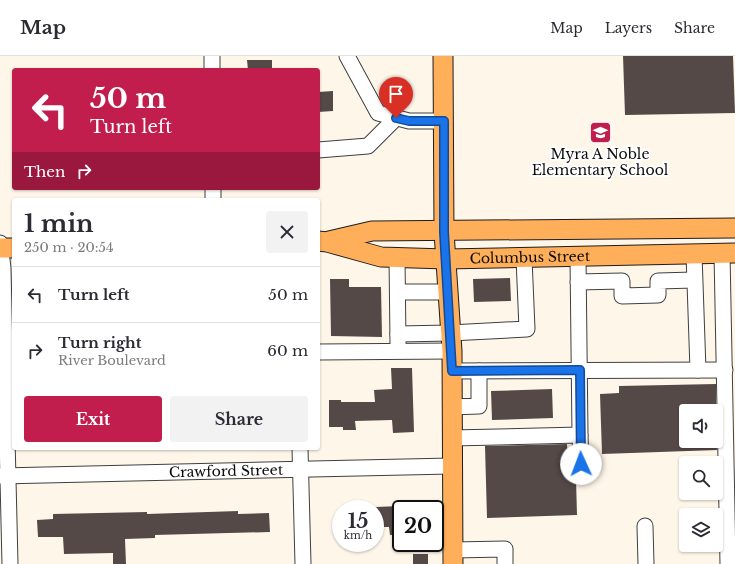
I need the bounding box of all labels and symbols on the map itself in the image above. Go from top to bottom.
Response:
pin [379,77,413,118]
school or university icon: Myra A Noble Elementary School [587,119,613,145]
place label: Myra A Noble Elementary School [532,145,669,179]
street label: Columbus Street [469,247,591,268]
position arrow [560,443,602,485]
street label: Crawford Street [169,461,284,481]
speed limit sign: 20 [392,500,444,552]

